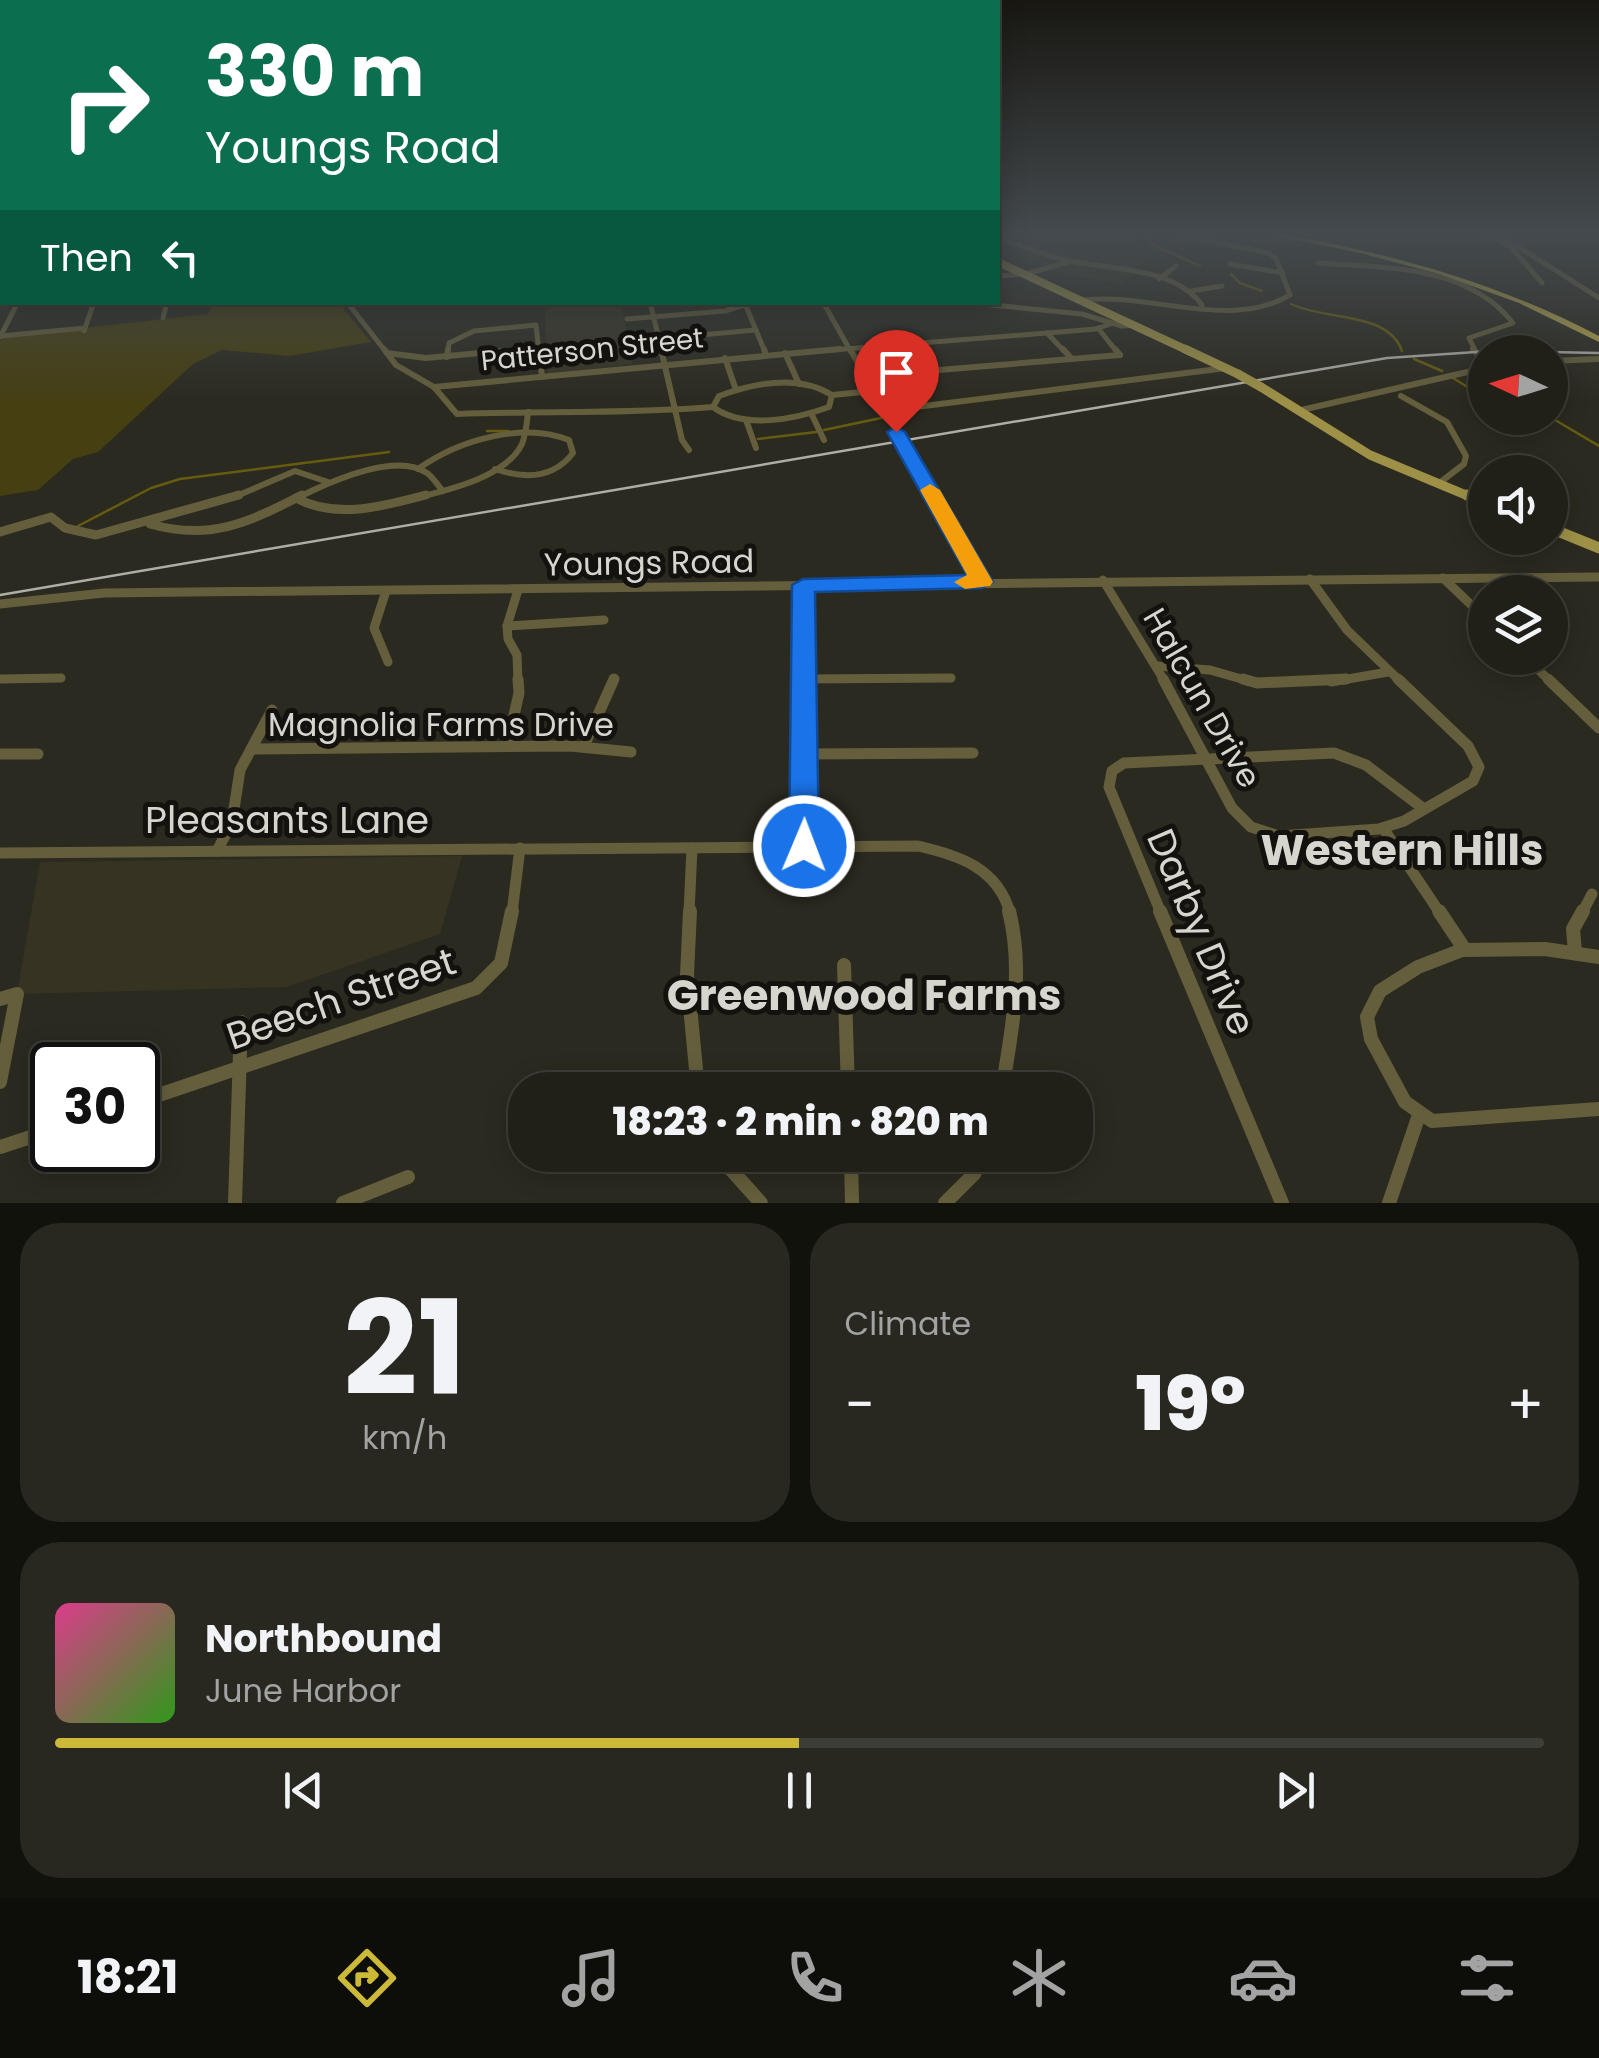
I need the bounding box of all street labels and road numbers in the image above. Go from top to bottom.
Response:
street label: Patterson Street [479,318,705,381]
street label: Youngs Road [544,538,754,587]
street label: Halcun Drive [1133,600,1272,796]
street label: Magnolia Farms Drive [268,702,614,747]
street label: Pleasants Lane [145,793,429,846]
street label: Darby Drive [1134,821,1269,1043]
street label: Beech Street [219,935,463,1063]

